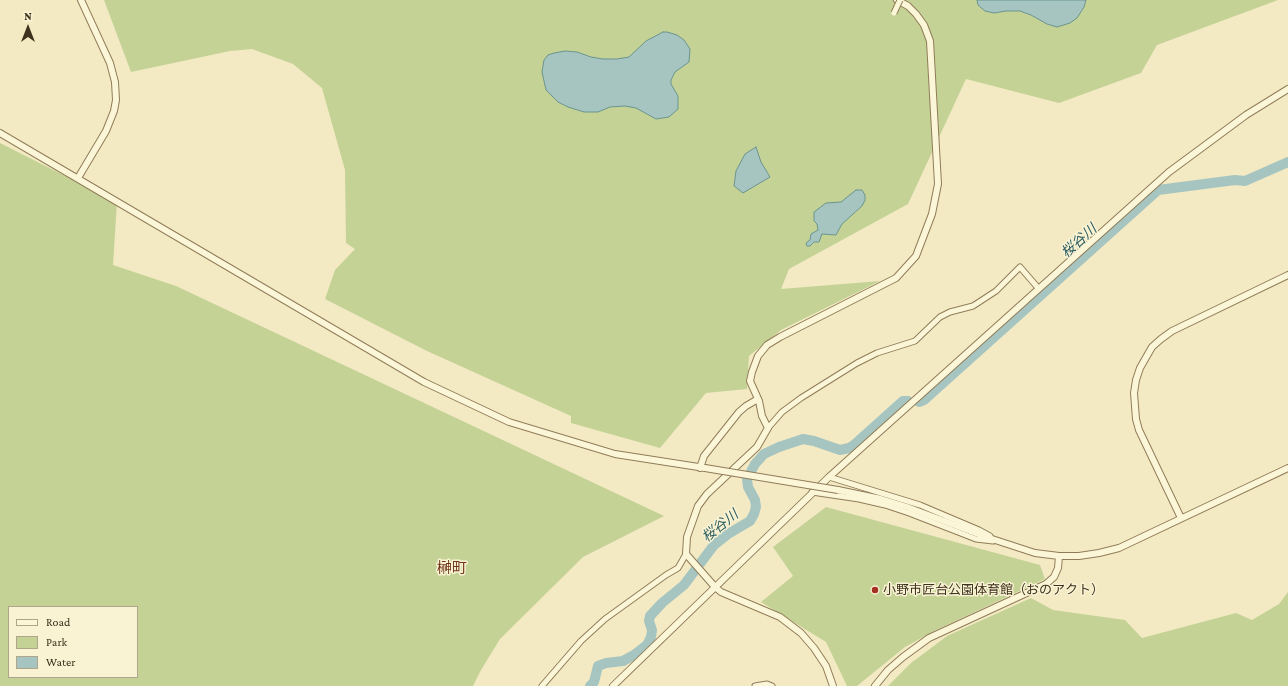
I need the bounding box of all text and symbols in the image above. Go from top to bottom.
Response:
north arrow [8,8,48,48]
text: N [24,10,32,22]
water label: 桜谷川 [1058,221,1100,261]
water label: 桜谷川 [698,506,742,546]
district label: 榊町 [437,559,467,577]
place label: 小野市匠台公園体育館（おのアクト） [883,582,1104,598]
marker: 小野市匠台公園体育館（おのアクト） [870,585,880,595]
legend [8,606,138,678]
text: Road [46,615,70,629]
text: Park [46,635,67,649]
text: Water [46,655,75,669]

